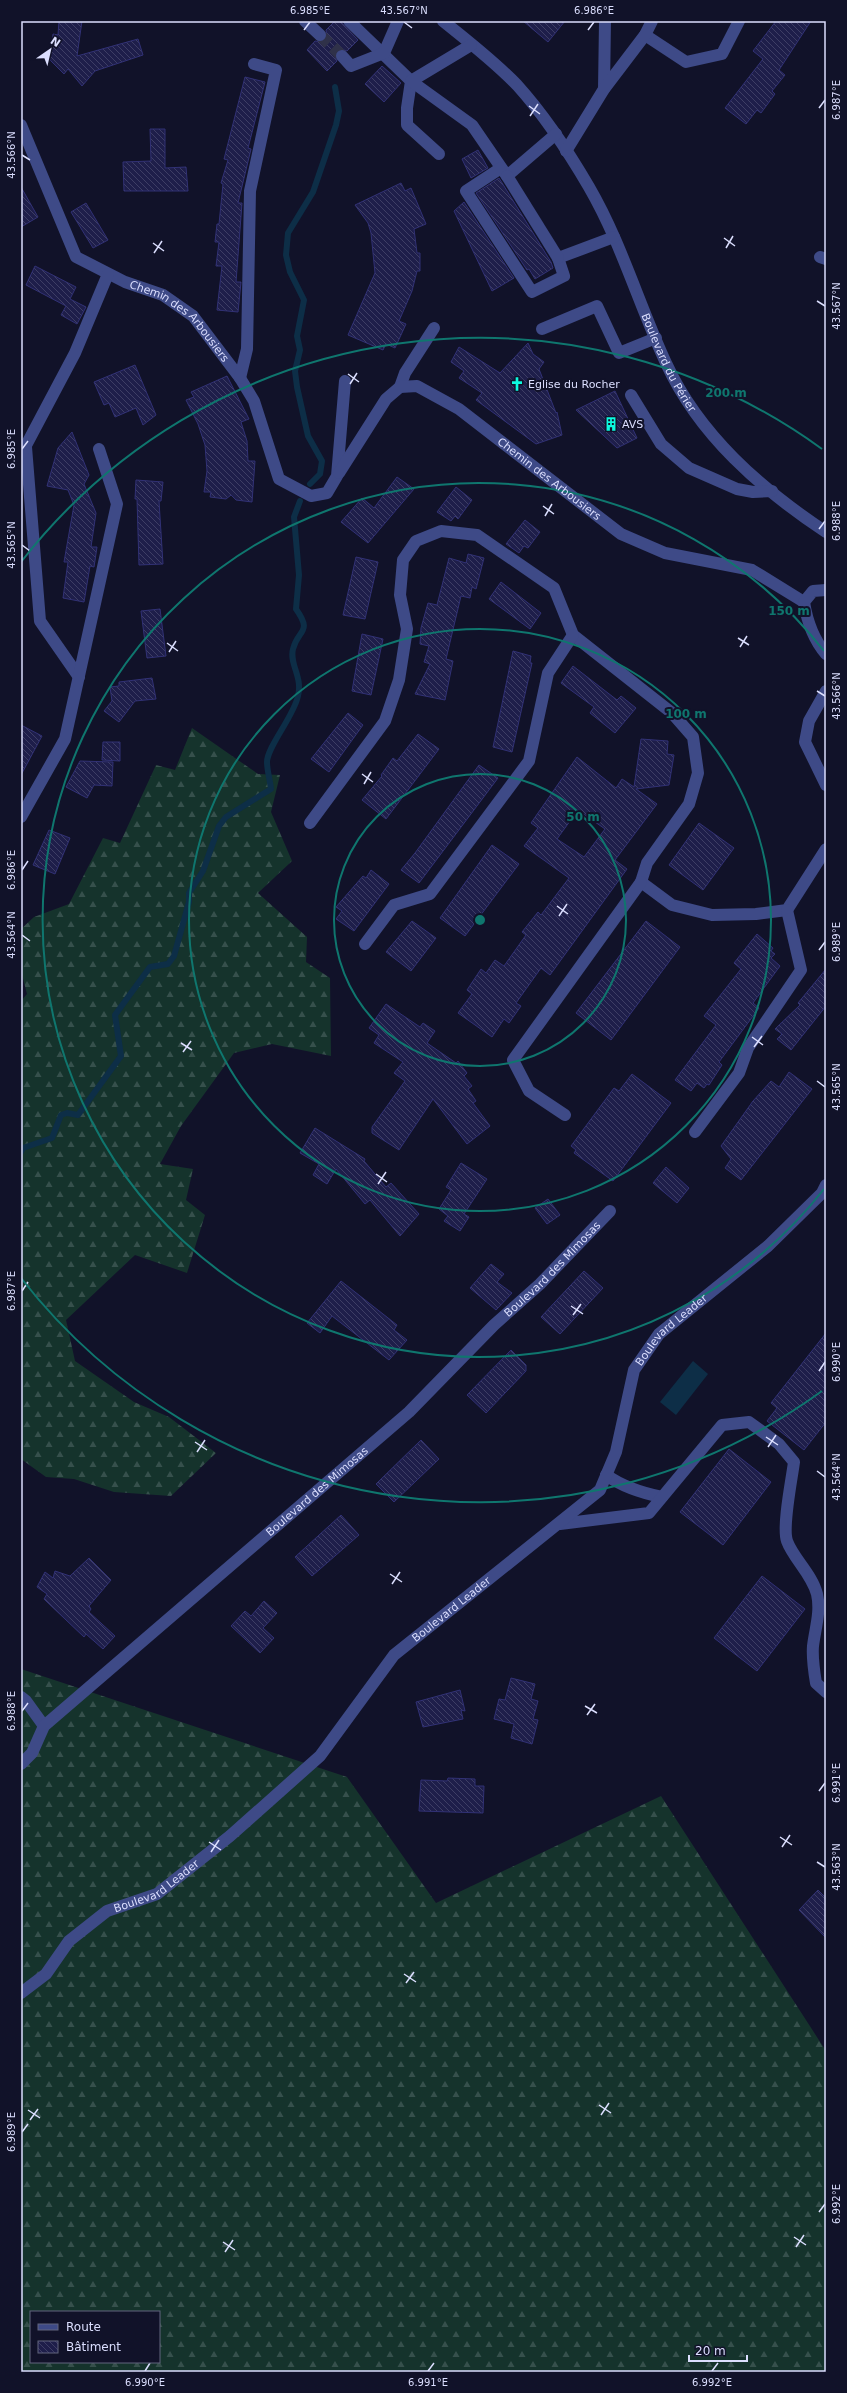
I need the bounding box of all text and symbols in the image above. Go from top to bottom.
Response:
text: 6.985°E [290,5,330,16]
text: 43.567°N [380,5,428,16]
text: 6.986°E [574,5,614,16]
north arrow [30,30,70,70]
text: N [48,34,63,50]
text: 6.987°E [831,80,842,120]
text: 43.566°N [6,131,17,179]
street label: Chemin des Arbousiers [128,278,232,365]
text: 43.567°N [831,282,842,330]
street label: Boulevard du Périer [639,312,699,415]
church icon: Eglise du Rocher [509,376,525,392]
place label: Eglise du Rocher [528,378,620,391]
text: 200 m [705,386,747,400]
building icon: AVS [603,416,619,432]
place label: AVS [622,418,643,431]
text: 6.985°E [6,429,17,469]
street label: Chemin des Arbousiers [495,435,604,523]
text: 6.988°E [831,501,842,541]
text: 43.565°N [6,521,17,569]
text: 150 m [768,604,810,618]
text: 43.566°N [831,672,842,720]
text: 100 m [665,707,707,721]
text: 50 m [566,810,600,824]
text: 6.986°E [6,850,17,890]
text: 43.564°N [6,911,17,959]
centre of rings [473,913,487,927]
text: 6.989°E [831,922,842,962]
text: 43.565°N [831,1063,842,1111]
street label: Boulevard des Mimosas [502,1219,604,1320]
text: 6.987°E [6,1271,17,1311]
street label: Boulevard Leader [633,1291,710,1368]
text: 6.990°E [831,1342,842,1382]
street label: Boulevard des Mimosas [263,1444,371,1539]
text: 43.564°N [831,1453,842,1501]
street label: Boulevard Leader [410,1574,494,1645]
text: 6.988°E [6,1691,17,1731]
text: 6.991°E [831,1763,842,1803]
text: 43.563°N [831,1843,842,1891]
street label: Boulevard Leader [112,1857,202,1915]
text: 6.989°E [6,2112,17,2152]
text: 6.992°E [831,2184,842,2224]
legend [30,2311,160,2363]
text: Route [66,2320,101,2334]
scale bar [689,2337,747,2363]
text: Bâtiment [66,2340,121,2354]
text: 20 m [695,2344,726,2358]
text: 6.990°E [125,2377,165,2388]
text: 6.991°E [408,2377,448,2388]
text: 6.992°E [692,2377,732,2388]

